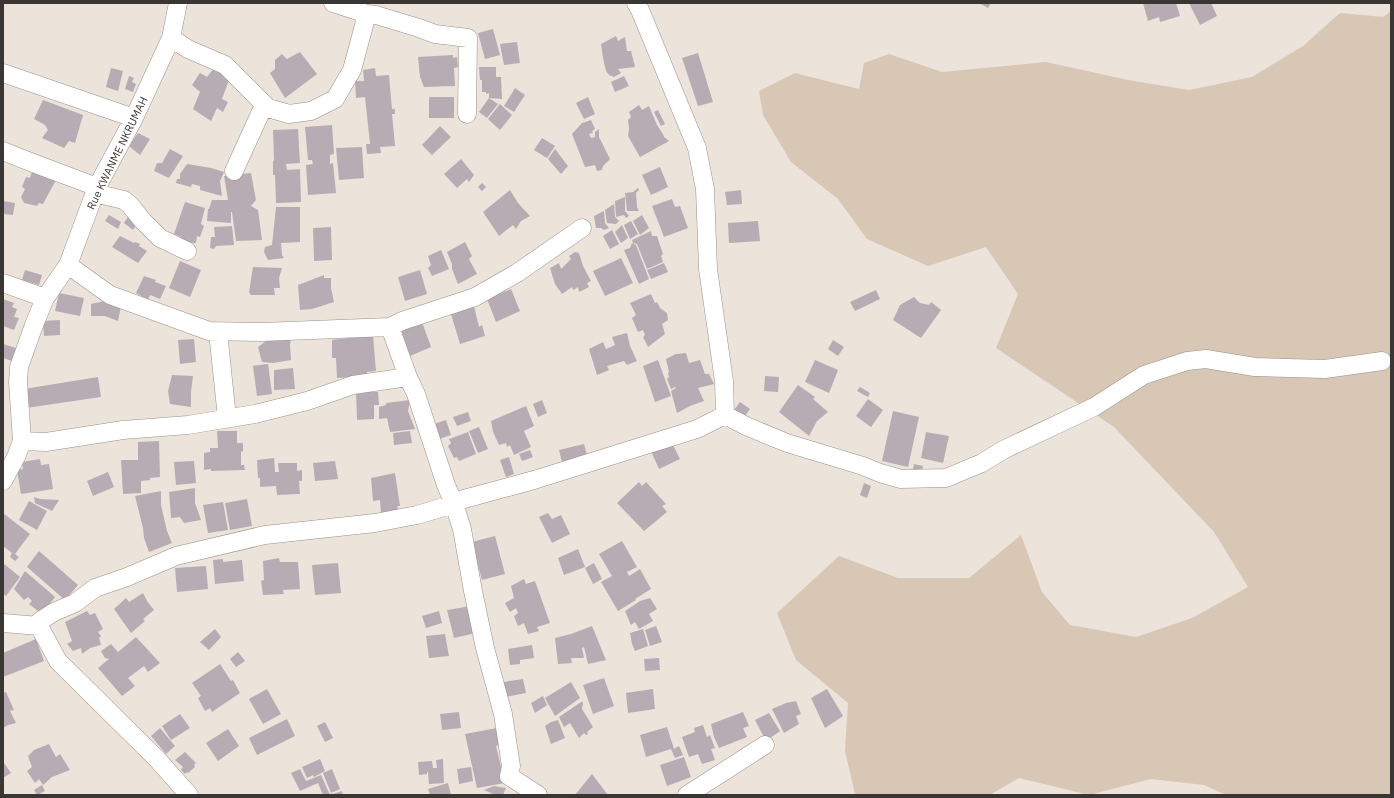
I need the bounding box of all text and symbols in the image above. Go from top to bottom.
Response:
street label: Rue KWANME NKRUMAH [83,94,151,212]

